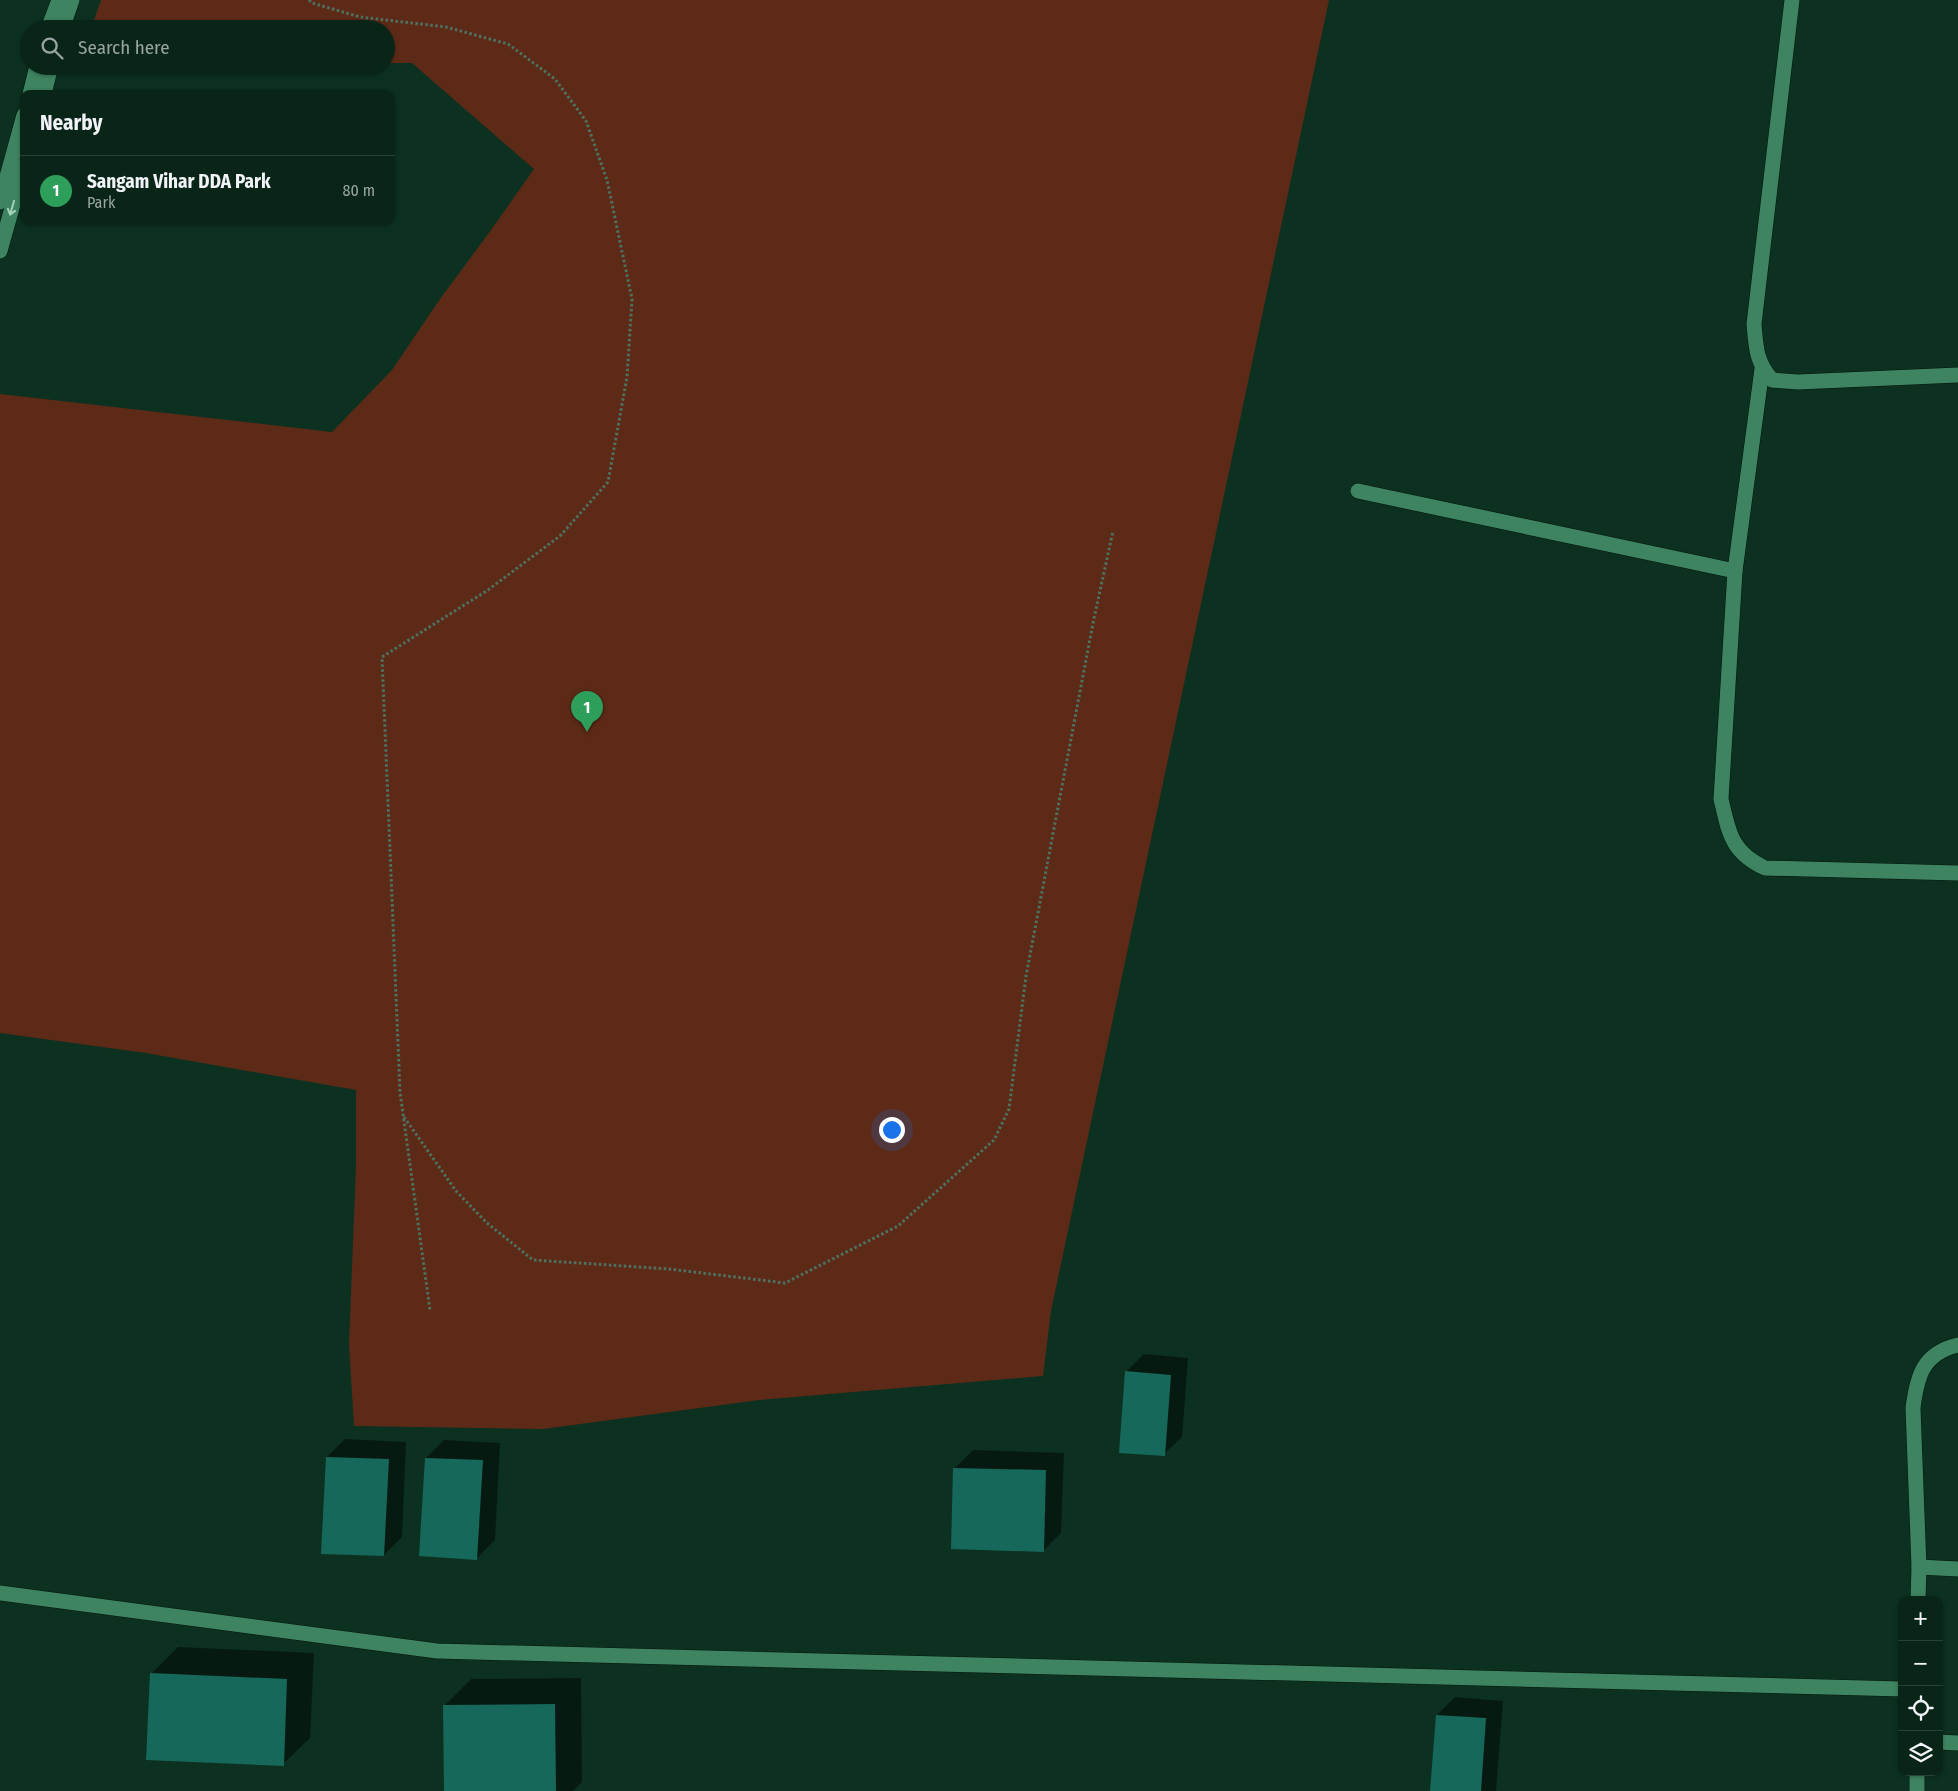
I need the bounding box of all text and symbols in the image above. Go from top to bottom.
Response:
search box [20,20,395,75]
icon: search [38,34,66,62]
text: Search here [78,36,170,59]
text: Nearby [40,110,102,136]
text: Sangam Vihar DDA Park [87,170,271,193]
text: 1 [53,181,59,200]
text: 80 m [343,181,375,200]
text: Park [87,193,115,212]
one-way arrow [6,200,16,216]
pin: 1 [571,691,603,732]
your location [879,1117,905,1143]
map controls [1898,1596,1943,1776]
button: + [1898,1596,1943,1641]
button: − [1898,1641,1943,1686]
button: locate [1898,1686,1943,1731]
button: layers [1898,1731,1943,1776]

